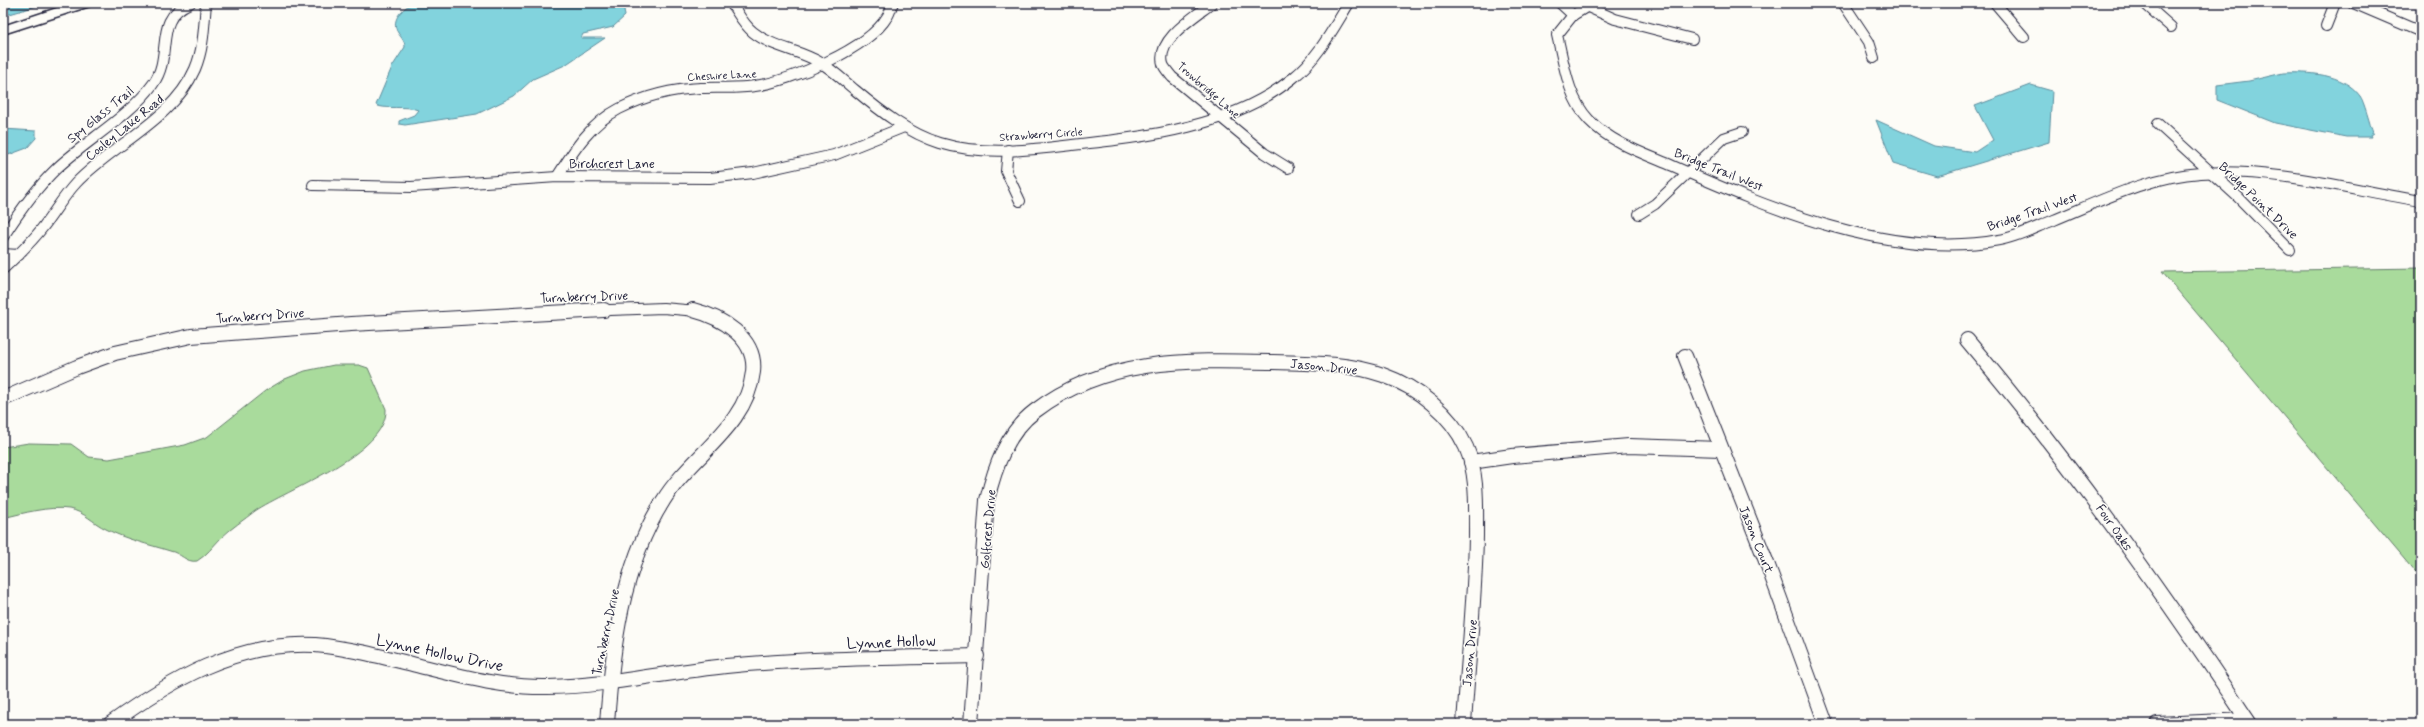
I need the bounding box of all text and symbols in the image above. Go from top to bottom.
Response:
street label: Trowbridge Lane [1173,60,1243,124]
street label: Cheshire Lane [687,67,758,85]
street label: Spy Glass Trail [64,83,138,147]
street label: Cooley Lake Road [82,91,168,165]
street label: Strawberry Circle [999,125,1083,145]
street label: Bridge Trail West [1671,145,1765,196]
street label: Birchcrest Lane [569,156,655,173]
street label: Bridge Point Drive [2215,159,2301,243]
street label: Bridge Trail West [1985,189,2080,236]
street label: Turnberry Drive [539,287,629,308]
street label: Turnberry Drive [215,305,305,328]
street label: Jason Drive [1289,356,1358,379]
street label: Golfcrest Drive [977,489,1000,570]
street label: Four Oaks [2092,501,2136,555]
street label: Jason Court [1734,503,1777,576]
street label: Turnberry Drive [589,587,624,677]
street label: Jason Drive [1459,619,1482,688]
street label: Lynne Hollow Drive [374,630,505,677]
street label: Lynne Hollow [846,630,936,655]

